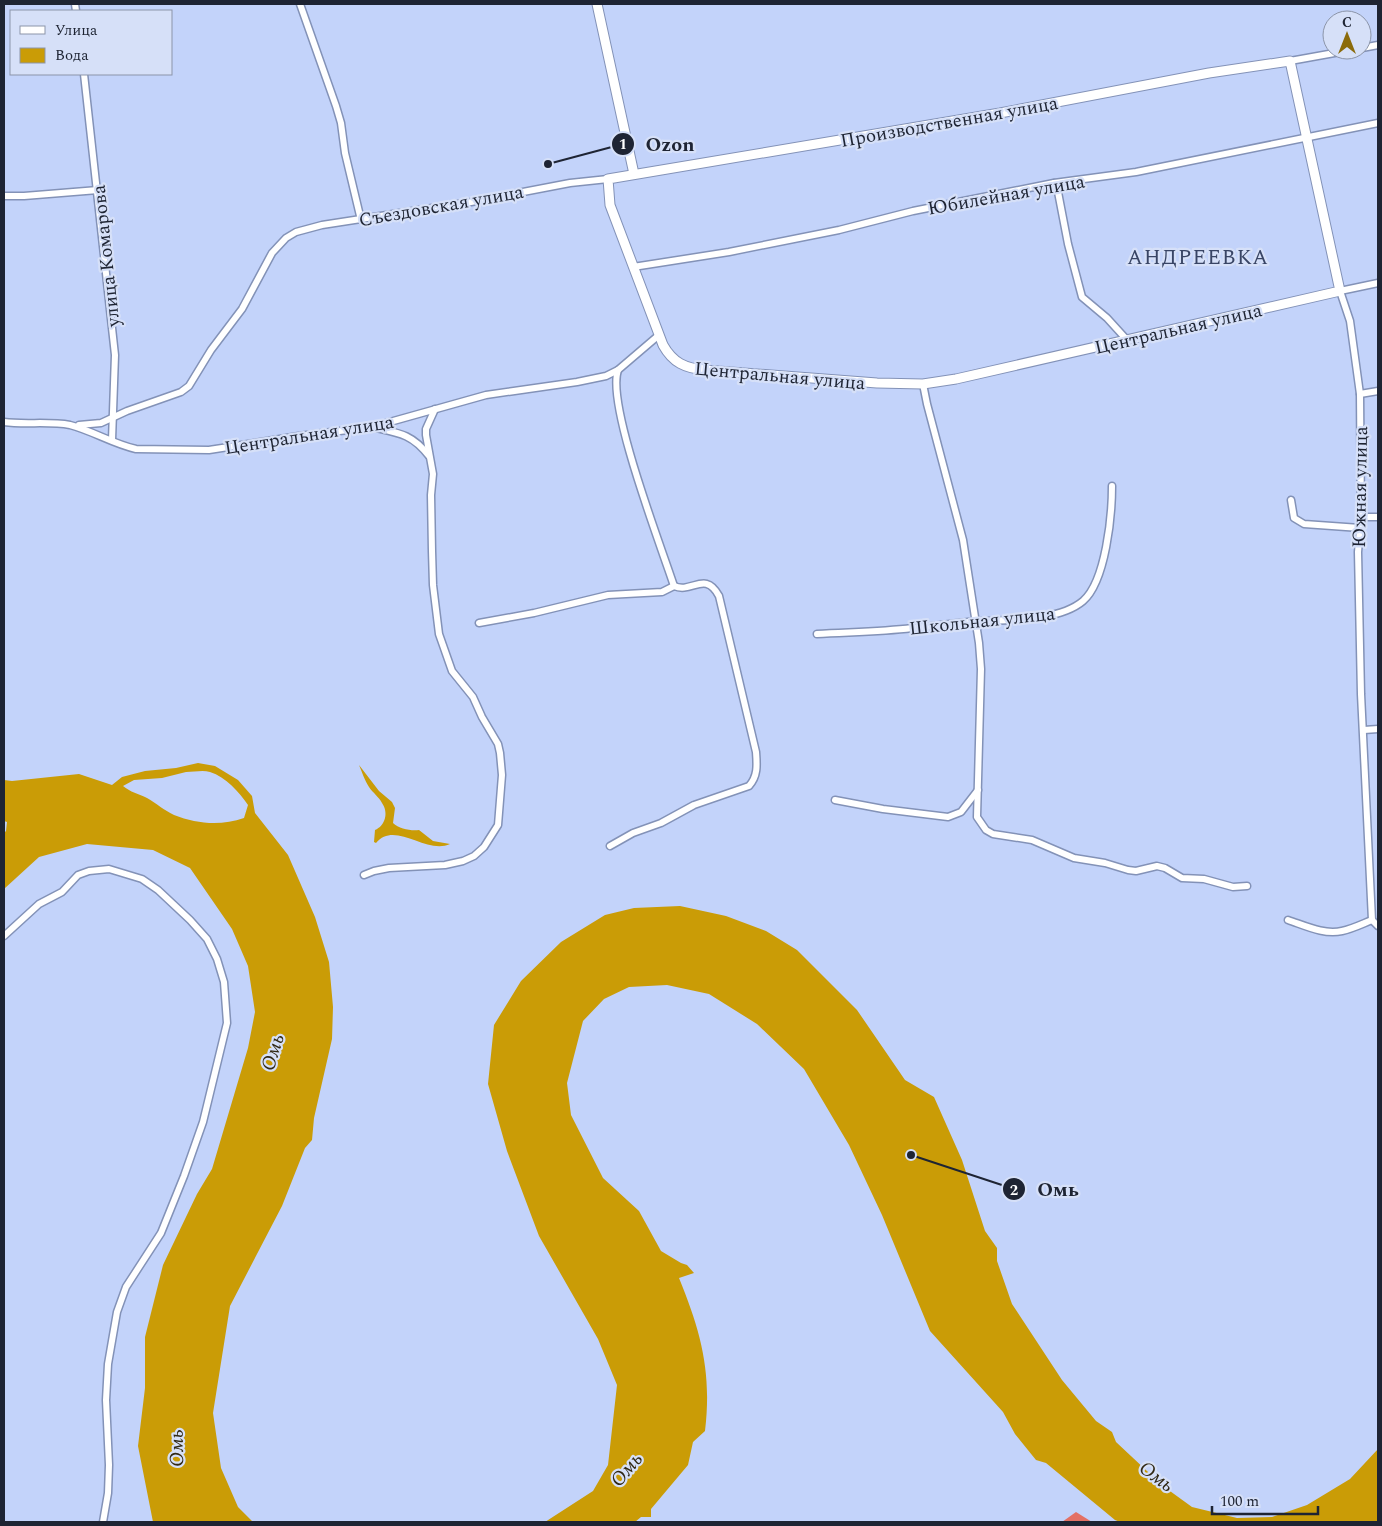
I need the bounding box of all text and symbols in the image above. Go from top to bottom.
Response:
legend [10,10,172,75]
north arrow [1322,10,1372,60]
text: С [1342,12,1352,33]
text: Улица [55,19,98,42]
text: Вода [55,44,89,67]
street label: Производственная улица [838,89,1061,156]
callout: Ozon [610,127,704,162]
text: Ozon [645,130,695,160]
text: 1 [619,133,627,156]
street label: Юбилейная улица [925,167,1088,224]
street label: Съездовская улица [356,178,527,235]
street label: улица Комарова [85,183,128,329]
district label: АНДРЕЕВКА [1127,242,1269,274]
street label: Центральная улица [1092,296,1266,363]
street label: Центральная улица [693,355,867,398]
street label: Центральная улица [222,408,397,463]
street label: Южная улица [1345,425,1376,548]
street label: Школьная улица [908,599,1057,644]
water label: Омь [253,1030,293,1075]
callout: Омь [1002,1172,1088,1207]
text: Омь [1037,1175,1079,1205]
text: 2 [1010,1179,1018,1202]
water label: Омь [162,1429,192,1467]
water label: Омь [603,1446,650,1494]
water label: Омь [1132,1454,1180,1500]
scale bar [1212,1484,1318,1516]
text: 100 m [1220,1490,1259,1513]

